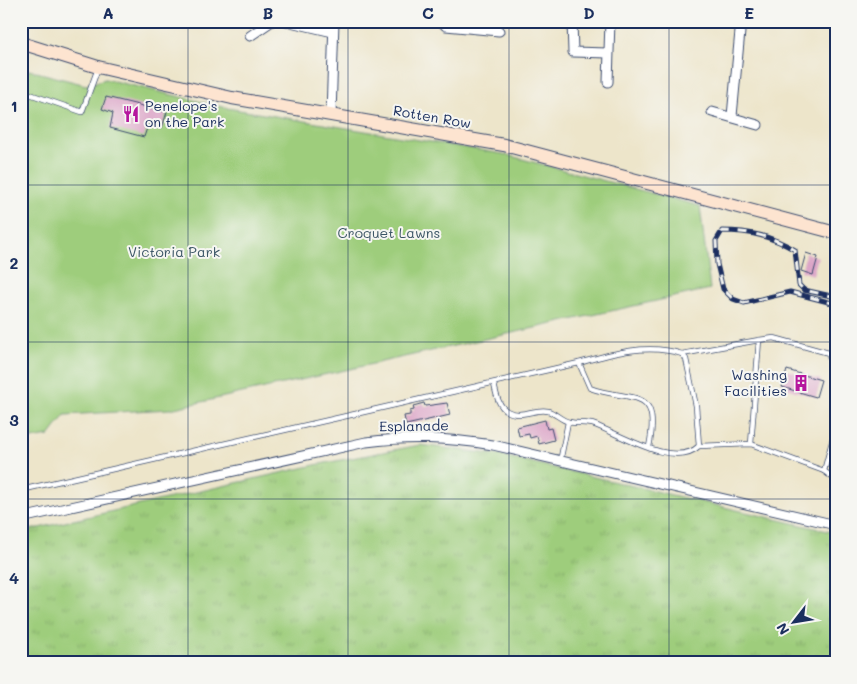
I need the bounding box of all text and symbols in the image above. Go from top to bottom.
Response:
text: A [102,2,114,23]
text: B [263,2,273,23]
text: C [422,2,434,23]
text: D [583,2,595,23]
text: E [744,2,754,23]
text: 1 [10,95,18,116]
place label: Penelope's on the Park [145,96,224,131]
street label: Rotten Row [392,100,472,133]
restaurant icon: Penelope's on the Park [121,104,141,124]
park label: Croquet Lawns [338,223,440,242]
park label: Victoria Park [128,242,220,261]
text: 2 [10,252,19,273]
place label: Washing Facilities [724,365,787,400]
building icon: Washing Facilities [791,373,811,393]
text: 3 [9,409,19,430]
street label: Esplanade [379,415,449,436]
text: 4 [9,567,19,588]
north arrow [770,596,820,646]
text: N [772,619,793,638]

